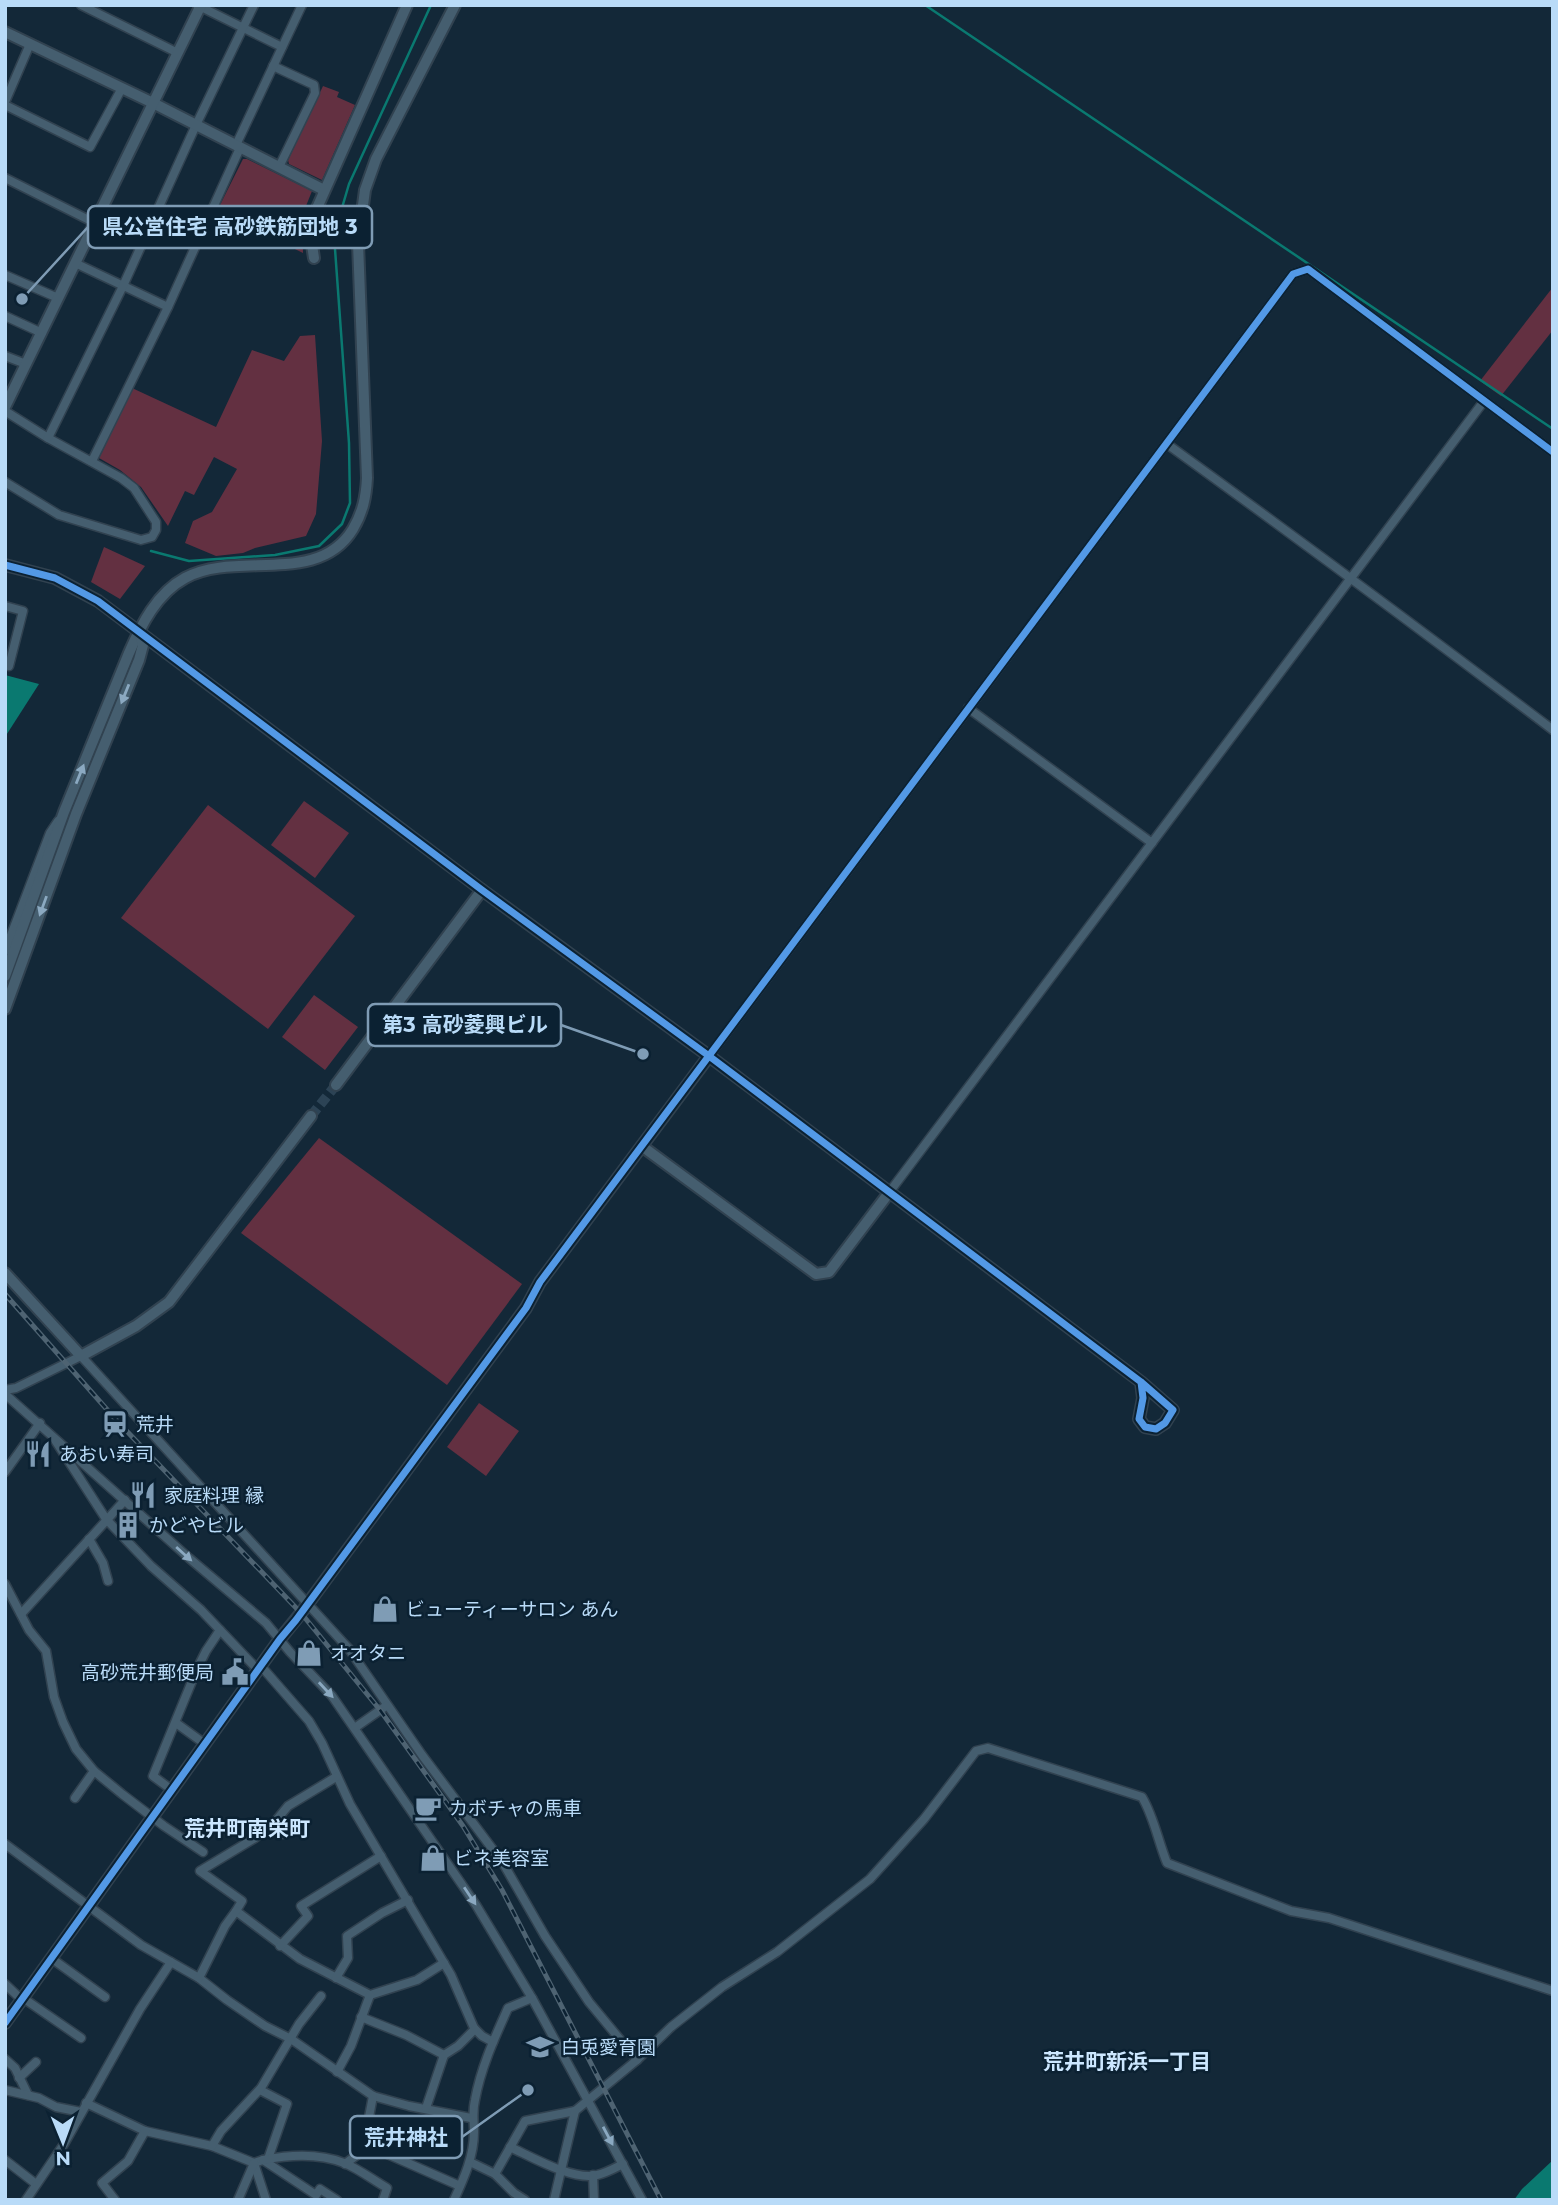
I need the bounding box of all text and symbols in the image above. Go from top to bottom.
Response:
callout: 県公営住宅 高砂鉄筋団地 3 [88,206,372,248]
text: 県公営住宅 高砂鉄筋団地 3 [102,214,358,239]
one-way arrow [119,684,130,705]
one-way arrow [74,763,85,784]
one-way arrow [37,896,48,917]
callout: 第3 高砂菱興ビル [368,1004,561,1046]
text: 第3 高砂菱興ビル [382,1012,548,1037]
station icon: 荒井 [100,1409,130,1439]
place label: 荒井 [136,1413,174,1436]
restaurant icon: あおい寿司 [23,1439,53,1469]
place label: あおい寿司 [59,1443,154,1466]
restaurant icon: 家庭料理 縁 [128,1480,158,1510]
place label: 家庭料理 縁 [164,1484,264,1507]
building icon: かどやビル [113,1510,143,1540]
place label: かどやビル [149,1514,244,1537]
one-way arrow [175,1545,192,1561]
shop icon: ビューティーサロン あん [370,1594,400,1624]
place label: ビューティーサロン あん [406,1598,618,1621]
shop icon: オオタニ [294,1638,324,1668]
place label: オオタニ [330,1642,406,1665]
public building icon: 高砂荒井郵便局 [220,1657,250,1687]
place label: 高砂荒井郵便局 [81,1661,214,1684]
one-way arrow [317,1681,334,1698]
cafe icon: カボチャの馬車 [413,1793,443,1823]
place label: カボチャの馬車 [449,1797,582,1820]
district label: 荒井町南栄町 [184,1816,310,1841]
shop icon: ビネ美容室 [418,1843,448,1873]
place label: ビネ美容室 [454,1847,549,1870]
one-way arrow [463,1887,477,1905]
school or university icon: 白兎愛育園 [525,2032,555,2062]
place label: 白兎愛育園 [561,2036,656,2059]
district label: 荒井町新浜一丁目 [1043,2049,1211,2074]
north arrow [28,2107,98,2177]
callout: 荒井神社 [350,2116,462,2158]
text: 荒井神社 [364,2125,448,2150]
one-way arrow [601,2126,613,2146]
text: N [55,2147,71,2170]

